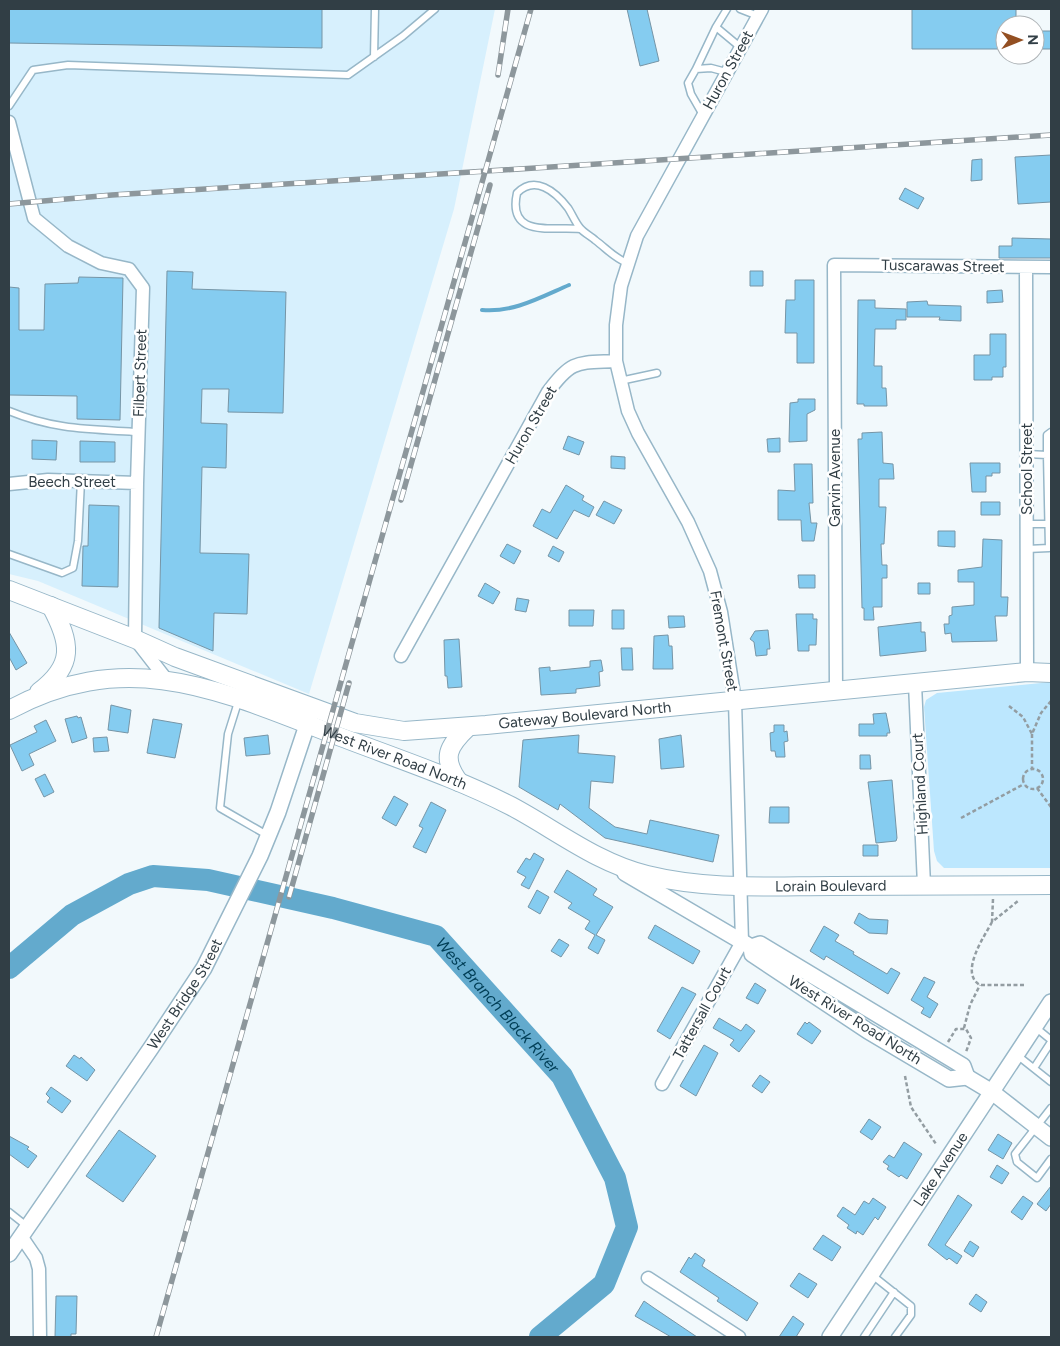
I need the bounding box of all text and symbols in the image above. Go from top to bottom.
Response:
north arrow [995,15,1045,65]
street label: Huron Street [699,27,757,113]
text: N [1024,34,1041,45]
street label: Tuscarawas Street [881,256,1005,276]
street label: Filbert Street [129,328,151,417]
street label: Huron Street [501,382,561,467]
street label: School Street [1018,423,1036,515]
street label: Garvin Avenue [826,429,844,527]
street label: Beech Street [28,473,116,491]
street label: Fremont Street [706,589,742,693]
street label: Gateway Boulevard North [498,698,672,733]
street label: West River Road North [319,722,470,793]
street label: Highland Court [908,732,932,836]
street label: Lorain Boulevard [775,876,887,895]
water label: West Branch Black River [432,933,564,1077]
street label: West Bridge Street [143,935,226,1053]
street label: Tattersall Court [669,963,735,1062]
street label: West River Road North [785,972,925,1068]
street label: Lake Avenue [910,1129,972,1210]

